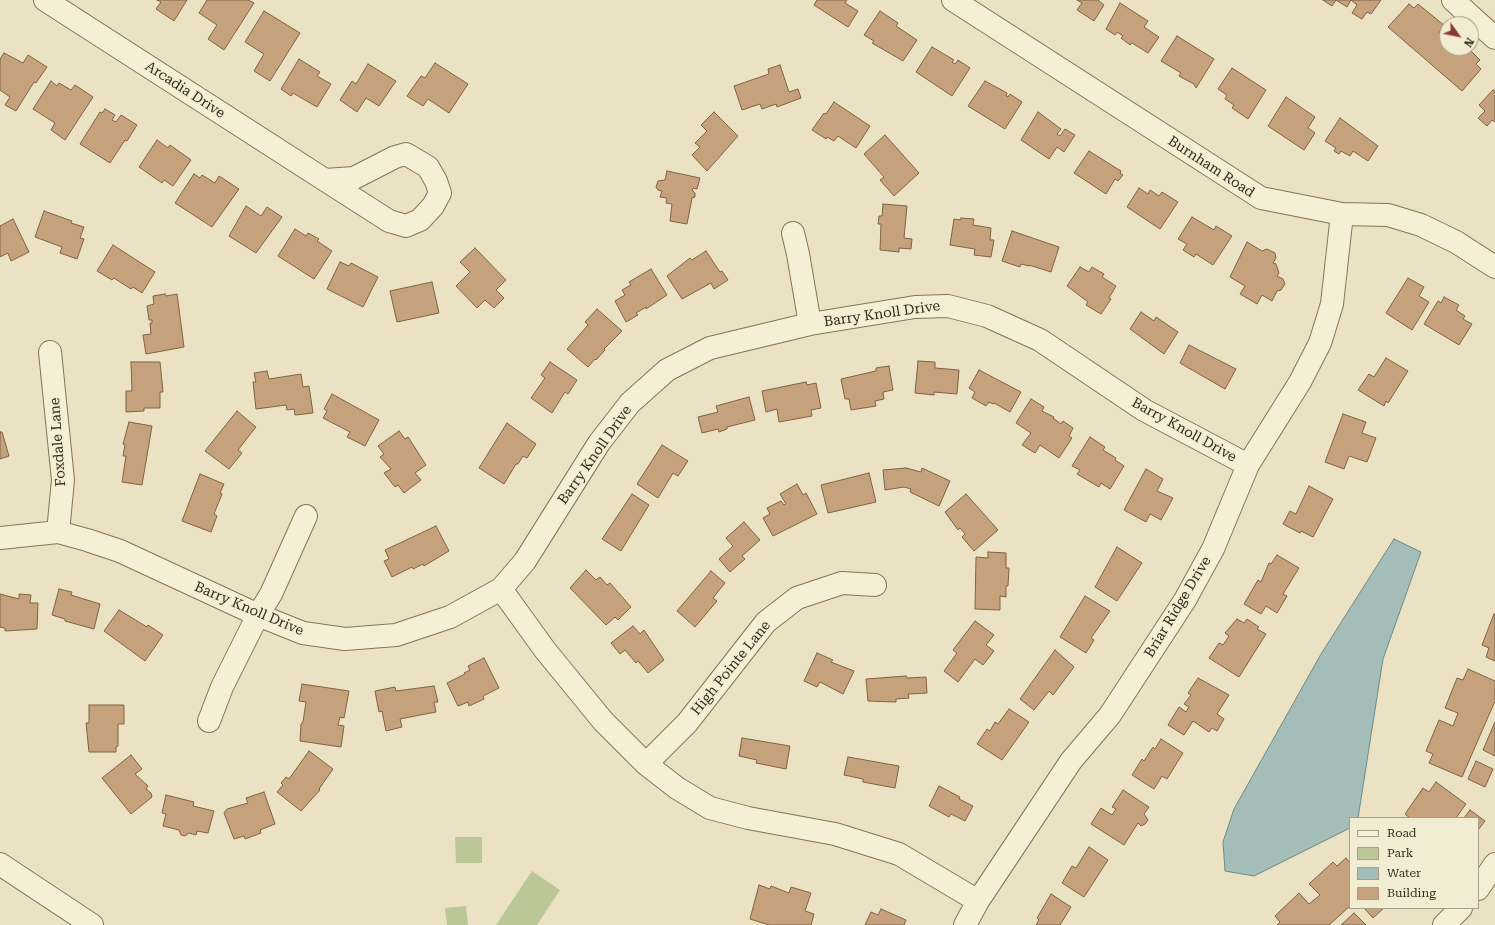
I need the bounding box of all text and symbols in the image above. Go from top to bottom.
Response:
north arrow [1439,16,1479,56]
text: N [1461,35,1476,49]
street label: Arcadia Drive [142,58,228,122]
street label: Burnham Road [1165,133,1257,201]
street label: Barry Knoll Drive [823,298,941,330]
street label: Barry Knoll Drive [1129,394,1239,466]
street label: Foxdale Lane [47,397,69,487]
street label: Barry Knoll Drive [555,402,635,508]
street label: Briar Ridge Drive [1141,553,1215,661]
street label: Barry Knoll Drive [192,578,306,640]
street label: High Pointe Lane [688,617,774,719]
legend [1349,817,1479,909]
text: Road [1387,826,1416,840]
text: Park [1387,846,1413,860]
text: Water [1387,866,1421,880]
text: Building [1387,886,1436,900]

